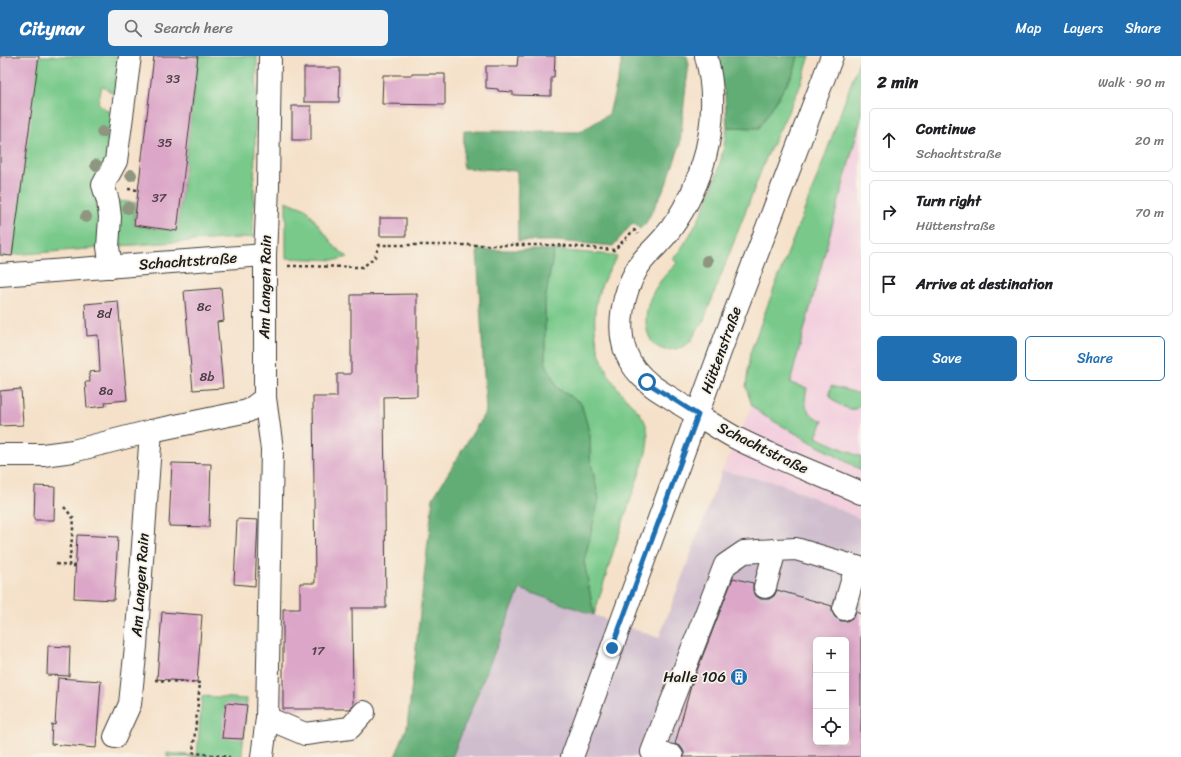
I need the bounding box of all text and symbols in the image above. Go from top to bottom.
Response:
search box [108,10,388,46]
text: Citynav [20,12,84,45]
text: Search here [154,15,233,41]
text: Map [1016,16,1041,41]
text: Layers [1063,16,1103,41]
text: Share [1125,16,1161,41]
icon: search [122,17,144,39]
house number: 33 [166,67,180,90]
text: 2 min [877,67,918,97]
text: Walk · 90 m [1098,71,1165,94]
text: Continue [916,116,976,142]
icon: ahead [878,129,900,151]
text: 20 m [1135,129,1164,152]
house number: 35 [157,131,173,154]
text: Schachtstraße [916,142,1002,165]
house number: 37 [152,186,168,209]
text: Turn right [916,188,981,214]
icon: right [878,201,900,223]
text: 70 m [1135,201,1164,224]
text: Hüttenstraße [916,214,995,237]
street label: Am Langen Rain [251,235,279,340]
street label: Schachtstraße [138,245,238,277]
text: Arrive at destination [916,271,1053,297]
icon: arrive [878,273,900,295]
house number: 8c [197,295,212,318]
house number: 8d [97,302,112,325]
street label: Hüttenstraße [693,303,749,397]
button: Save [877,336,1017,381]
button: Share [1025,336,1165,381]
house number: 8b [200,365,214,388]
route start [638,373,656,391]
house number: 8a [99,379,114,402]
street label: Schachtstraße [713,415,813,481]
street label: Am Langen Rain [123,532,157,639]
map controls [813,637,849,745]
button: + [813,637,849,673]
house number: 17 [311,639,326,662]
route end [603,639,621,657]
place label: Halle 106 [663,664,726,690]
building icon: Halle 106 [729,667,749,687]
button: − [813,673,849,709]
button: locate [813,709,849,745]

